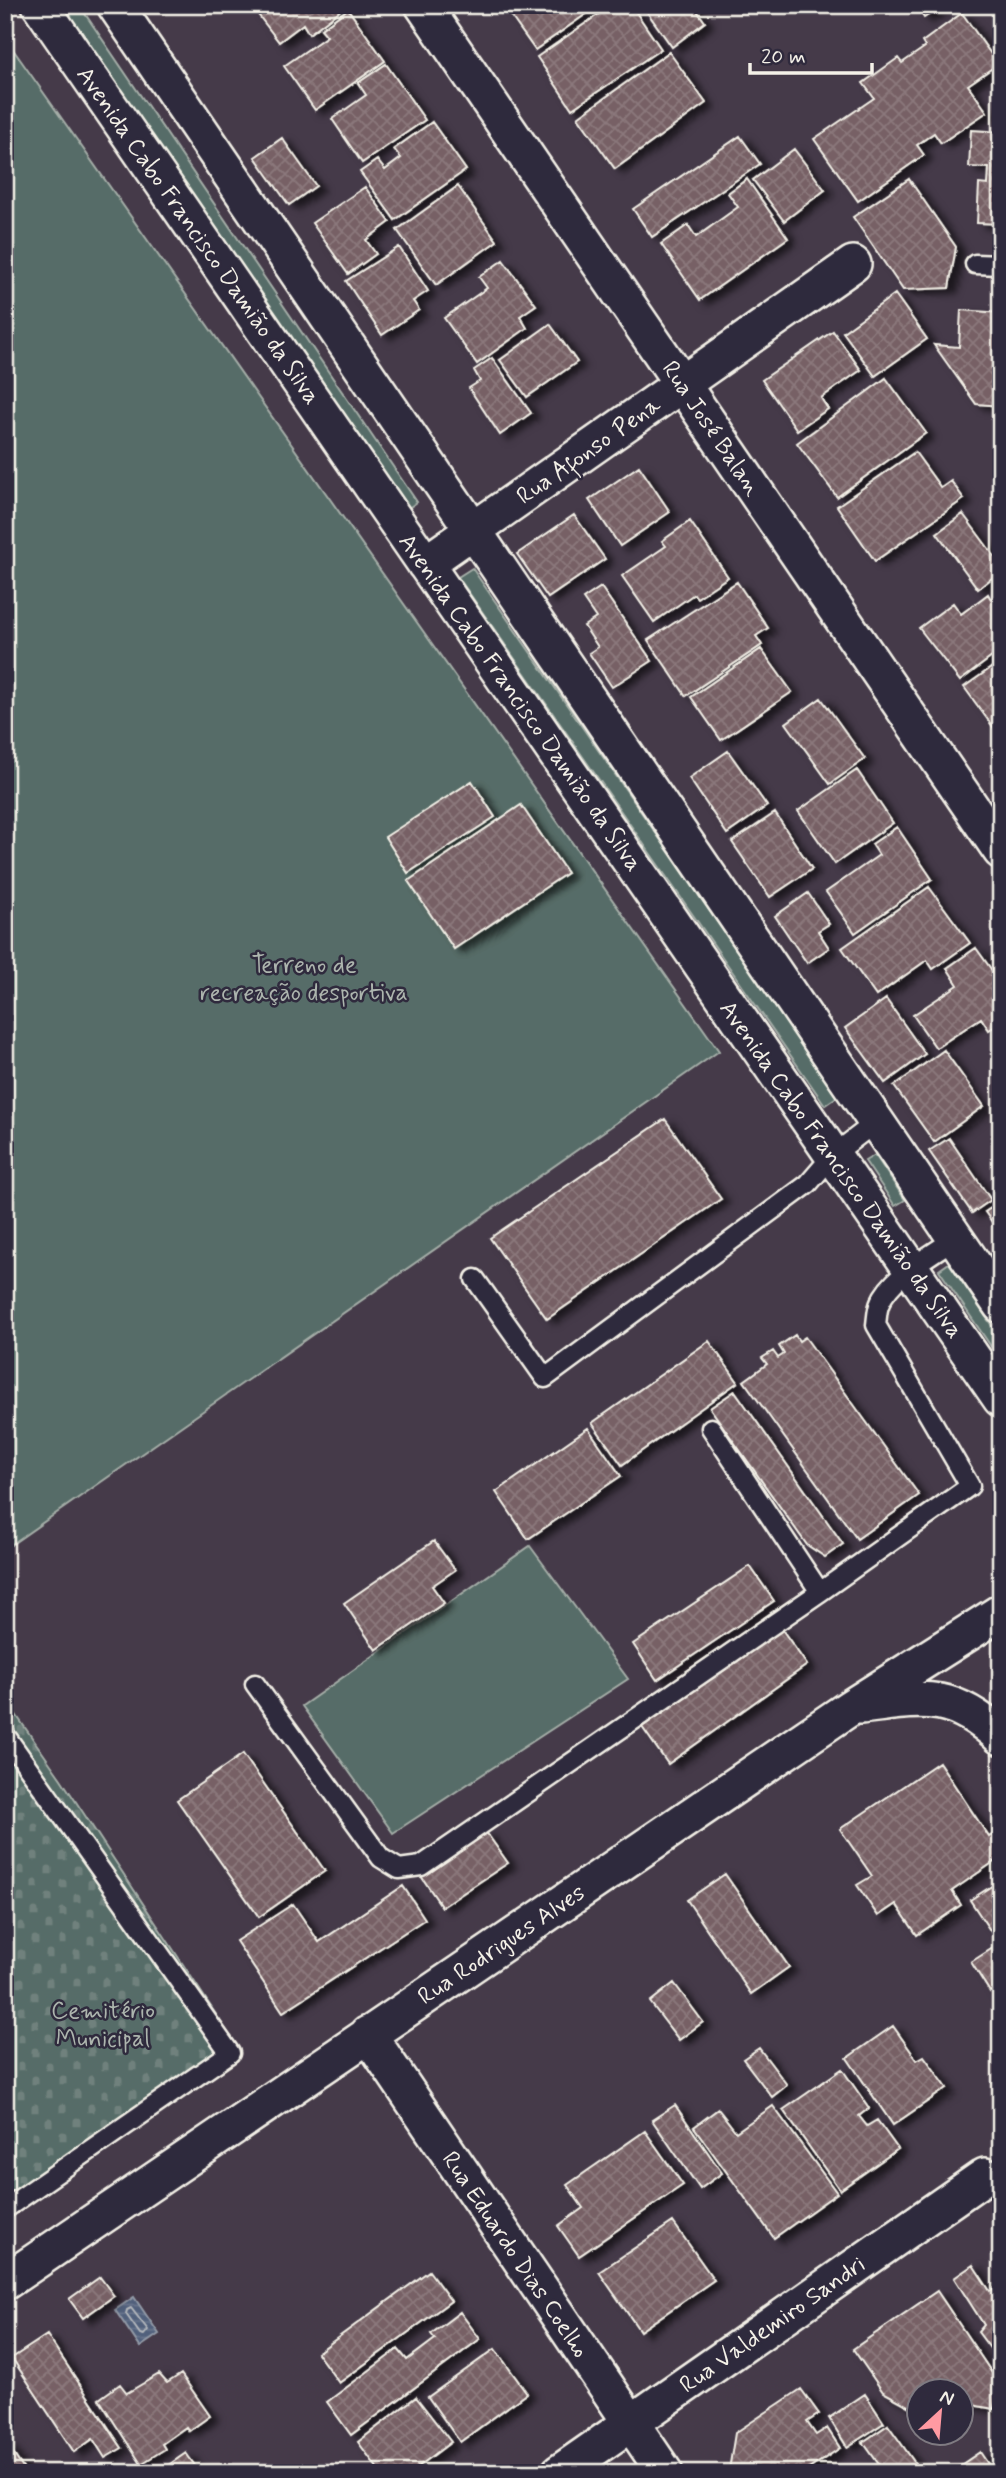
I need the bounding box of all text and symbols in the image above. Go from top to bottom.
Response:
scale bar [750,32,873,76]
text: 20 m [761,43,806,71]
street label: Avenida Cabo Francisco Damião da Silva [69,61,327,411]
street label: Rua José Balan [654,355,768,503]
street label: Rua Afonso Pena [511,390,669,514]
street label: Avenida Cabo Francisco Damião da Silva [391,528,649,878]
park label: Terreno de recreação desportiva [200,950,408,1009]
street label: Avenida Cabo Francisco Damião da Silva [712,995,970,1345]
street label: Rua Rodrigues Alves [412,1878,592,2013]
park label: Cemitério Municipal [51,1996,155,2055]
street label: Rua Eduardo Dias Coelho [434,2146,595,2364]
street label: Rua Valdemiro Sandri [674,2249,872,2401]
north arrow [904,2376,974,2446]
text: N [936,2384,958,2412]

